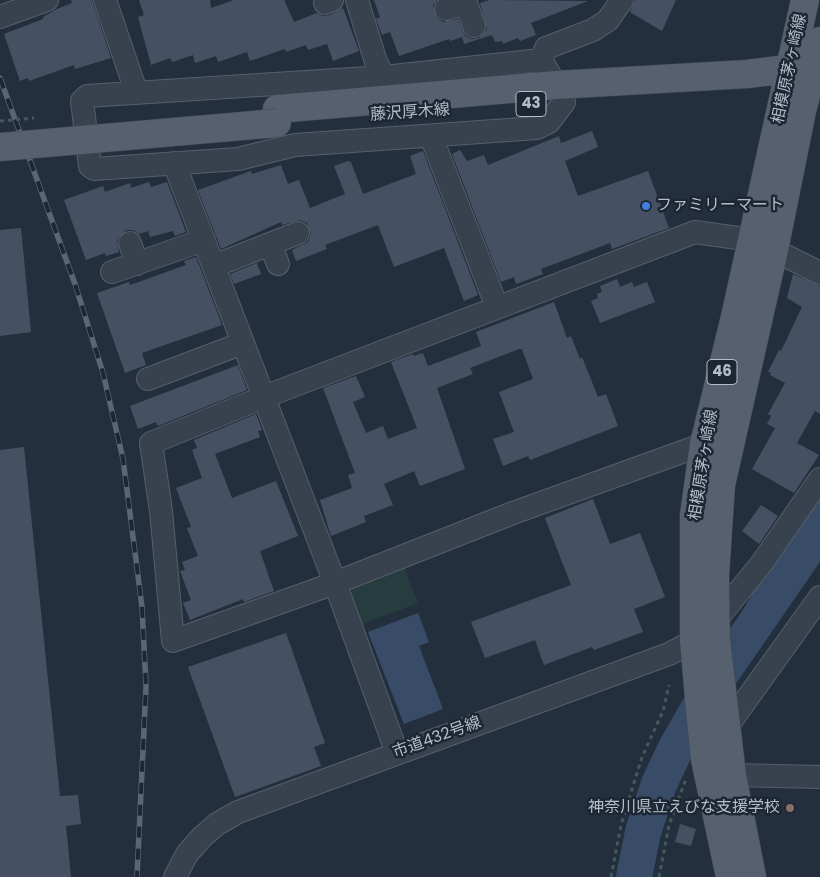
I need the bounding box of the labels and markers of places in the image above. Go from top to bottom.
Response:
place label: ファミリーマート [656,196,784,216]
marker: ファミリーマート [640,200,652,212]
place label: 神奈川県立えびな支援学校 [588,798,780,818]
marker: 神奈川県立えびな支援学校 [784,802,796,814]

